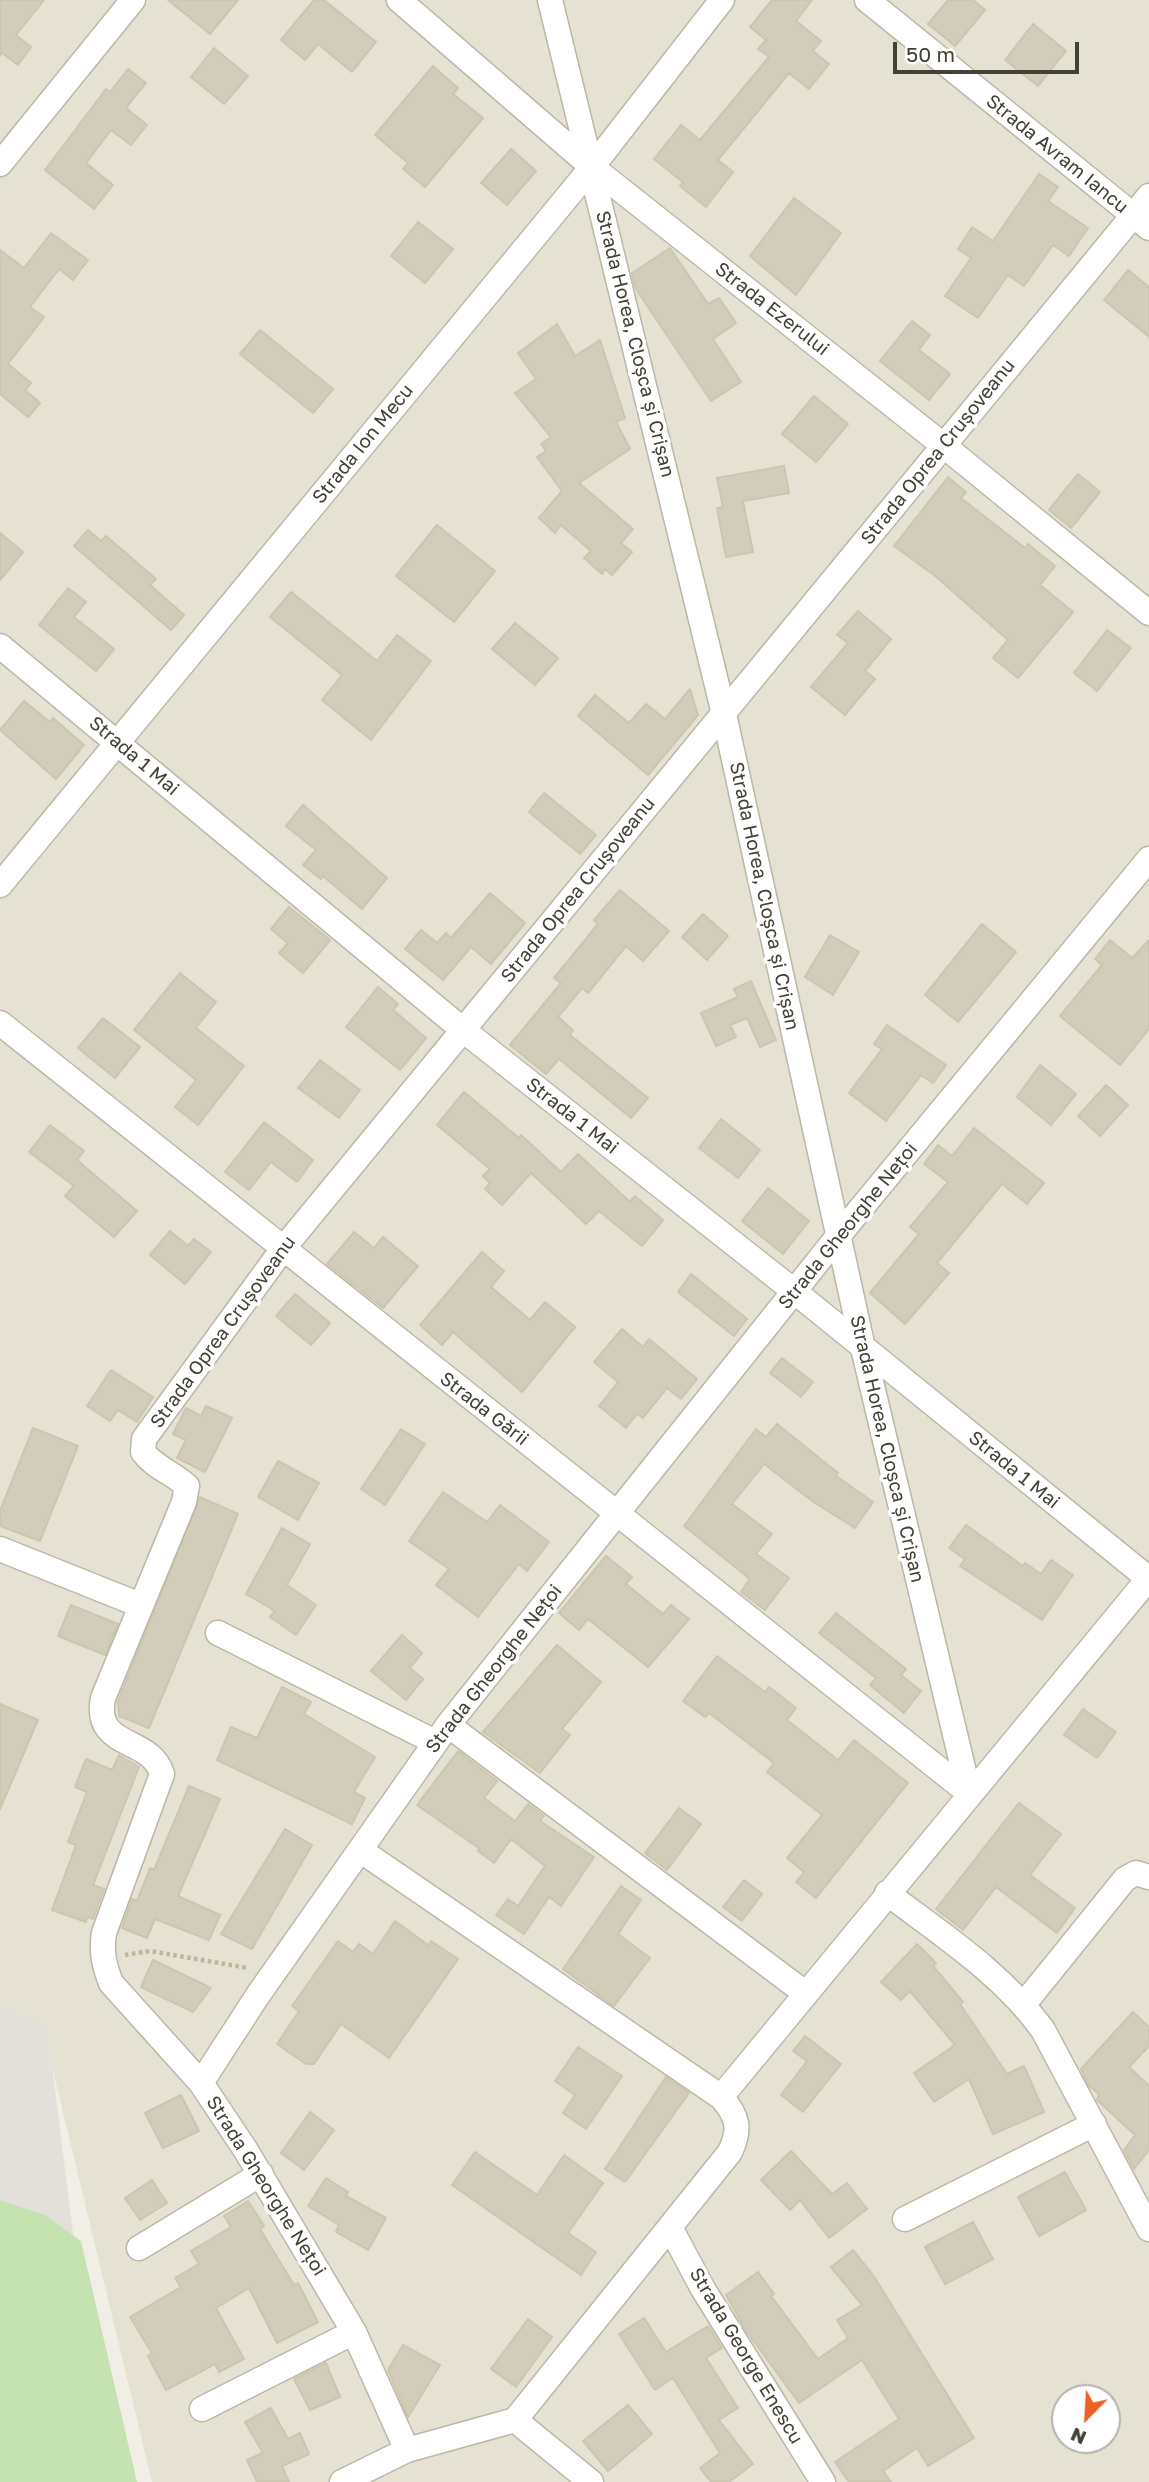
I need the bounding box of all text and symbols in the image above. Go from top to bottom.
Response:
scale bar [897,28,1082,72]
text: 50 m [906,41,955,67]
street label: Strada Avram Iancu [981,90,1133,218]
street label: Strada Horea, Cloșca și Crișan [591,208,679,480]
street label: Strada Ezerului [710,257,834,361]
street label: Strada Oprea Crușoveanu [856,355,1020,549]
street label: Strada Ion Mecu [308,380,418,508]
street label: Strada 1 Mai [84,712,184,800]
street label: Strada Horea, Cloșca și Crișan [724,760,804,1032]
street label: Strada Oprea Crușoveanu [496,793,660,987]
street label: Strada 1 Mai [521,1073,623,1159]
street label: Strada Gheorghe Nețoi [774,1138,922,1314]
street label: Strada Oprea Crușoveanu [146,1231,300,1433]
street label: Strada Horea, Cloșca și Crișan [845,1313,929,1585]
street label: Strada Gării [435,1367,533,1451]
street label: Strada 1 Mai [964,1426,1064,1514]
street label: Strada Gheorghe Nețoi [421,1580,567,1758]
street label: Strada Gheorghe Nețoi [201,2092,331,2280]
street label: Strada George Enescu [684,2264,808,2448]
north arrow [1051,2384,1121,2454]
text: N [1067,2423,1089,2450]

